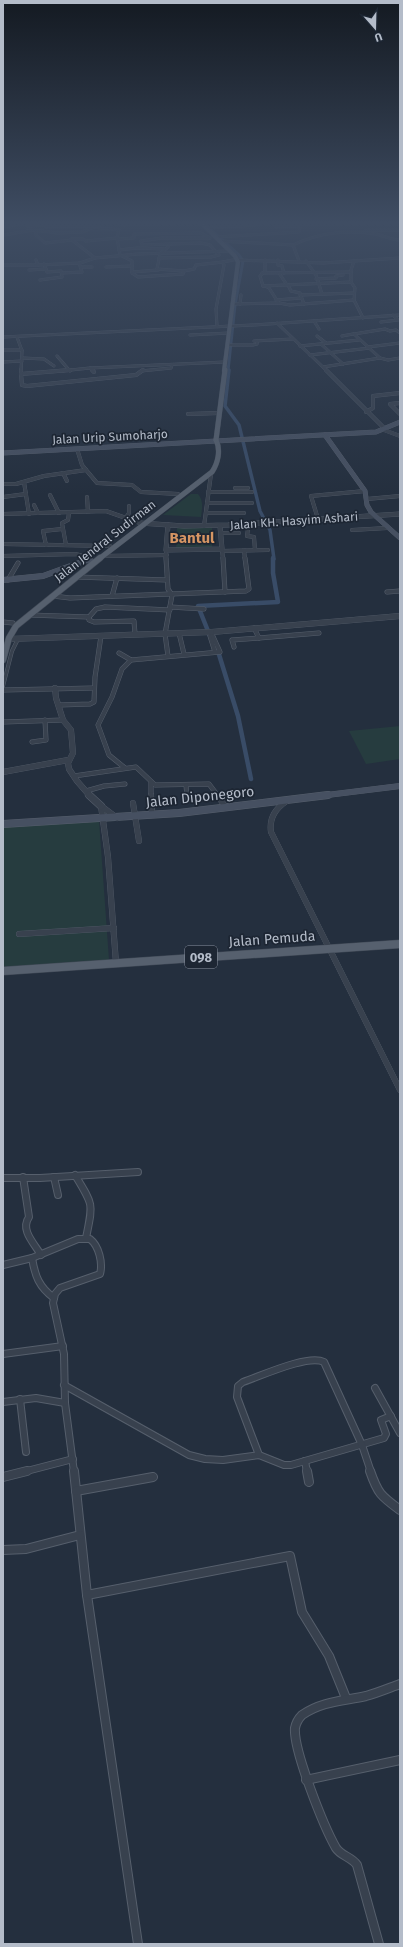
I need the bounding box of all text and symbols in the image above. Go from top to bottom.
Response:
north arrow [355,8,395,48]
text: U [373,30,384,44]
street label: Jalan Urip Sumoharjo [52,427,168,447]
street label: Jalan Jendral Sudirman [52,497,158,585]
street label: Jalan KH. Hasyim Ashari [229,510,359,532]
district label: Bantul [170,529,215,547]
street label: Jalan Diponegoro [145,783,255,811]
street label: Jalan Pemuda [228,927,316,951]
road number: 098 [185,946,217,968]

